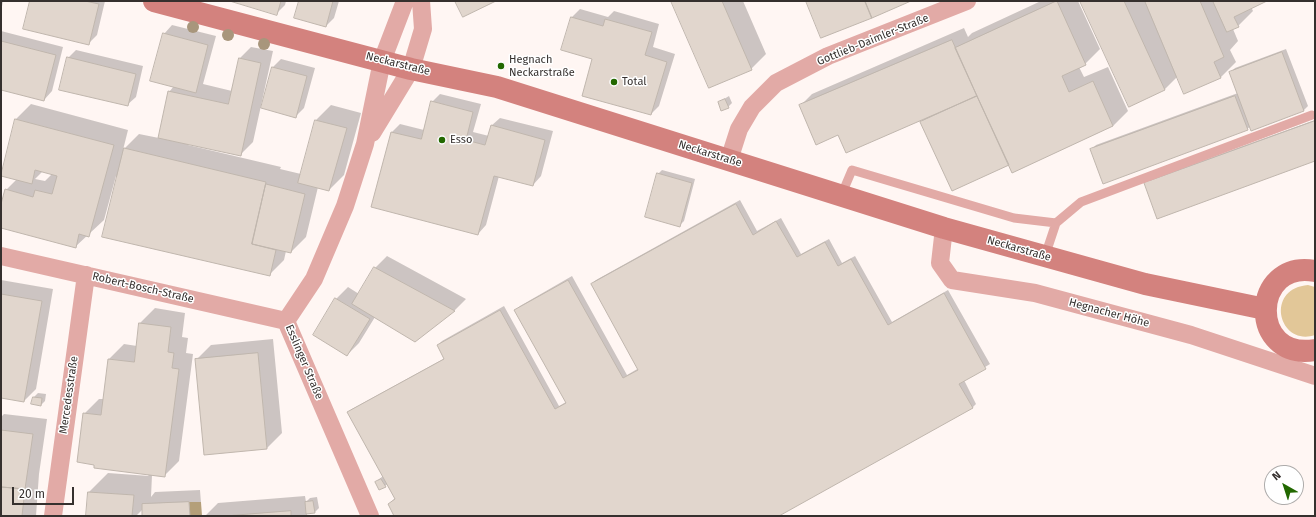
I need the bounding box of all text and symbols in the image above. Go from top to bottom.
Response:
street label: Gottlieb-Daimler-Straße [815,12,931,68]
street label: Neckarstraße [364,50,432,78]
place label: Hegnach Neckarstraße [509,53,575,79]
marker: Hegnach Neckarstraße [496,61,506,71]
place label: Total [622,75,646,89]
marker: Total [609,77,619,87]
place label: Esso [450,133,472,147]
marker: Esso [437,135,447,145]
street label: Neckarstraße [677,138,743,170]
street label: Neckarstraße [986,234,1052,264]
street label: Robert-Bosch-Straße [91,270,195,306]
street label: Hegnacher Höhe [1067,296,1151,330]
street label: Esslinger Straße [282,323,326,401]
street label: Mercedesstraße [57,355,81,435]
north arrow [1264,465,1304,505]
text: N [1270,469,1284,483]
scale bar [14,479,76,505]
text: 20 m [19,487,45,501]

